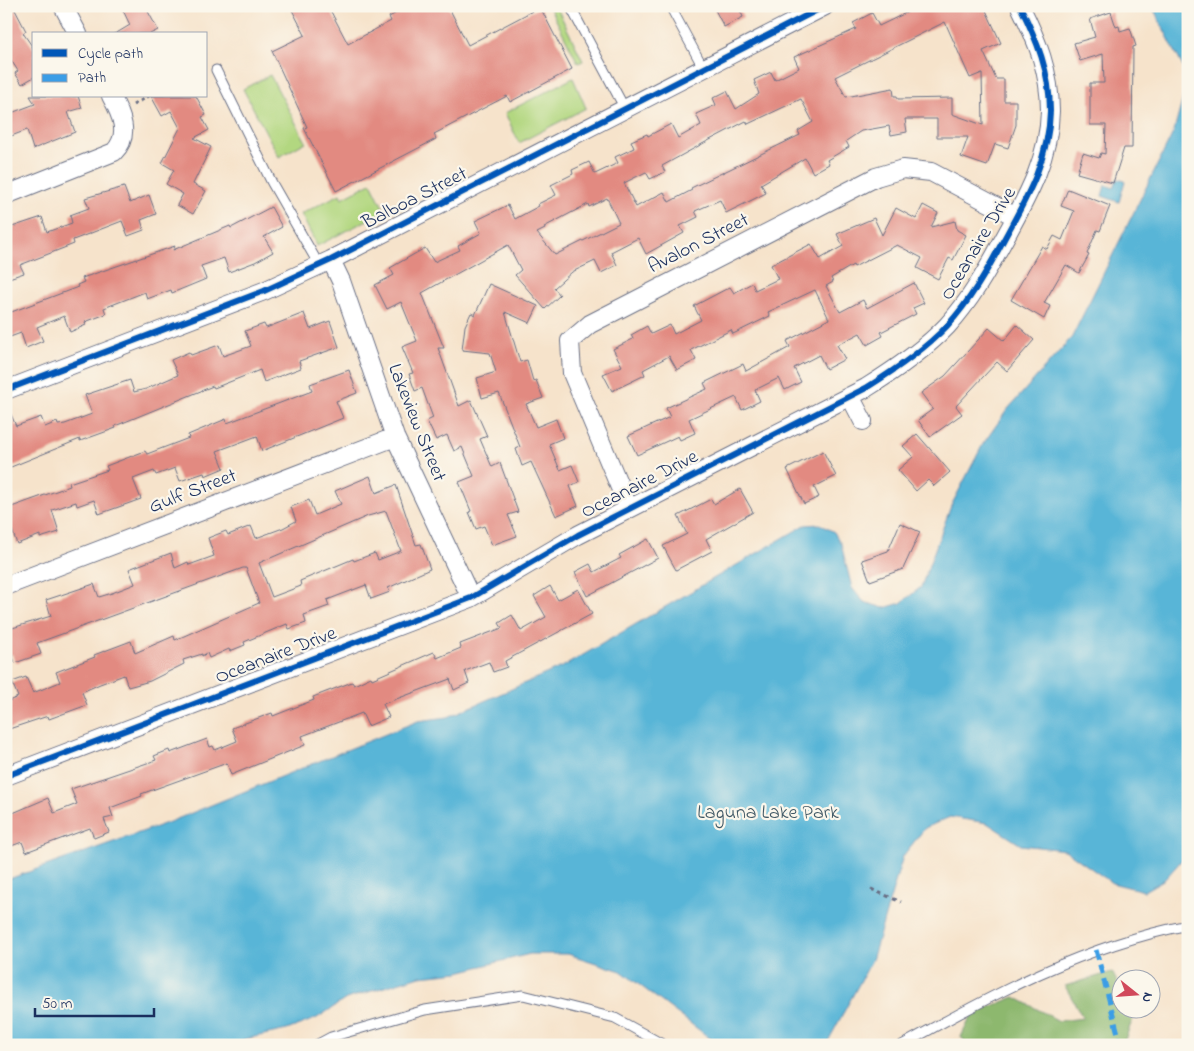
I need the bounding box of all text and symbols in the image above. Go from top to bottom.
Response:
legend [32,32,208,98]
text: Cycle path [78,43,143,66]
text: Path [78,67,106,89]
street label: Balboa Street [356,160,473,238]
street label: Oceanaire Drive [934,182,1024,306]
street label: Avalon Street [643,206,755,282]
street label: Lakeview Street [379,360,453,487]
street label: Oceanaire Drive [576,443,704,527]
street label: Gulf Street [145,462,241,522]
street label: Oceanaire Drive [211,620,341,692]
park label: Laguna Lake Park [697,799,839,829]
north arrow [1112,968,1162,1018]
scale bar [35,986,154,1018]
text: N [1136,990,1158,1005]
text: 50 m [42,993,73,1015]

